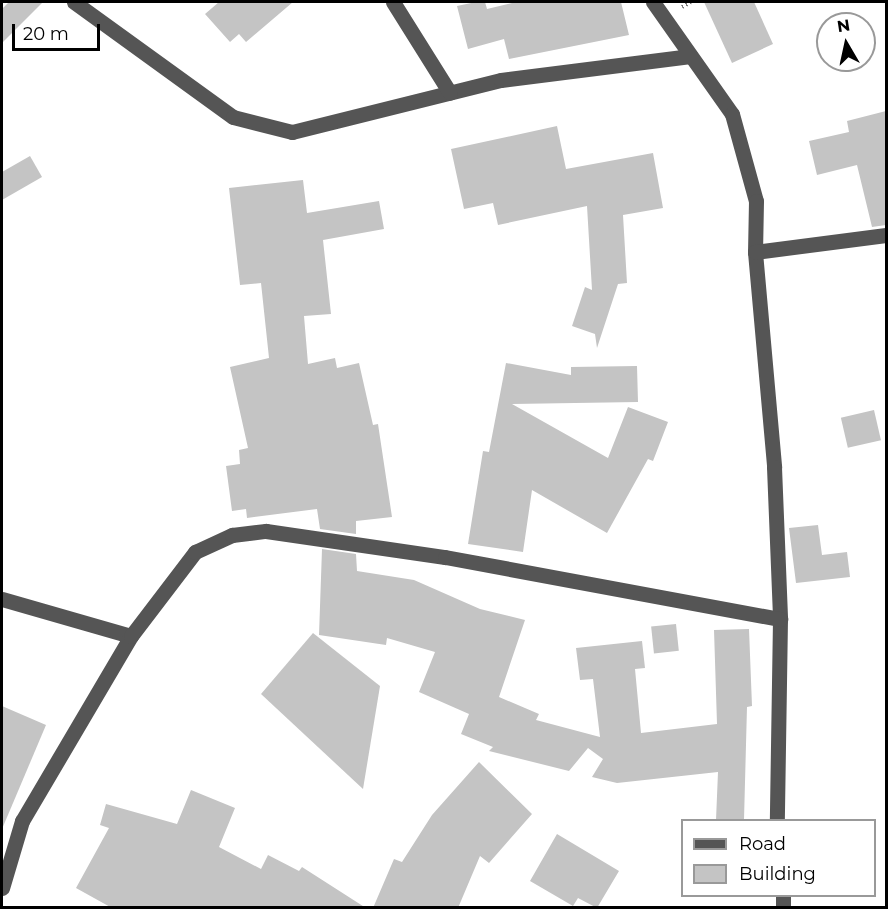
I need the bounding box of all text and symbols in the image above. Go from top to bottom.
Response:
scale bar [15,12,104,50]
north arrow [816,12,876,72]
text: N [836,15,851,36]
text: 20 m [23,23,69,45]
legend [681,819,876,897]
text: Road [739,833,786,855]
text: Building [739,863,816,885]

